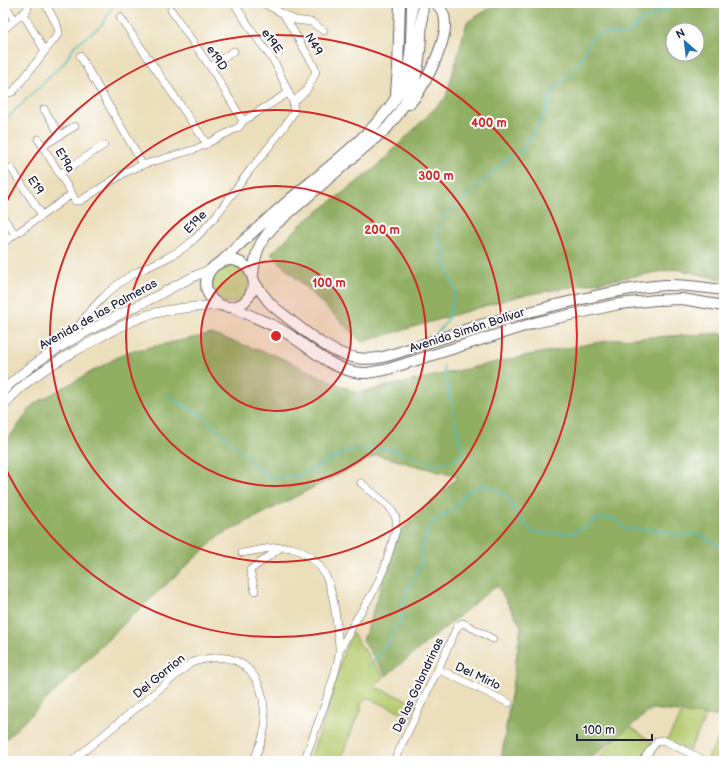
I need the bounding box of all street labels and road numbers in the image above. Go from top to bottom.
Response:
street label: e19E [258,26,286,57]
street label: N49 [301,30,326,58]
street label: e19D [203,43,231,74]
street label: E19a [51,145,78,176]
street label: E19 [24,173,47,198]
street label: E19e [181,208,210,237]
street label: Avenida de las Palmeras [37,276,160,353]
street label: Avenida Simón Bolívar [408,305,527,356]
street label: De las Golondrinas [390,635,447,735]
street label: Del Gorrion [130,651,188,702]
street label: Del Mirlo [453,659,503,694]

